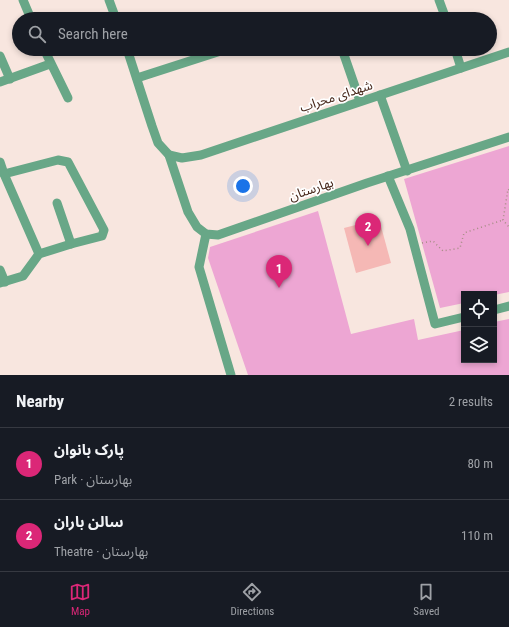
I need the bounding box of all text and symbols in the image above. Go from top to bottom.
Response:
search box [12,12,497,56]
icon: search [26,23,48,45]
text: Search here [58,25,128,43]
street label: شهدای محراب [298,77,375,116]
street label: بهارستان [287,174,336,205]
your location [233,176,253,196]
pin: 2 [355,213,381,246]
pin: 1 [266,255,292,288]
map controls [461,291,497,363]
button: locate [461,291,497,327]
button: layers [461,327,497,363]
text: Nearby [16,391,64,411]
text: 2 results [449,394,493,409]
text: پارک بانوان [54,441,124,459]
text: 1 [26,456,32,471]
text: 80 m [467,456,493,471]
text: Park · بهارستان [54,472,132,487]
text: سالن باران [54,513,124,531]
text: 2 [26,528,32,543]
text: 110 m [461,528,493,543]
text: Theatre · بهارستان [54,544,148,559]
tab: Map [69,581,91,618]
tab: Directions [230,581,274,618]
tab: Saved [413,581,440,618]

